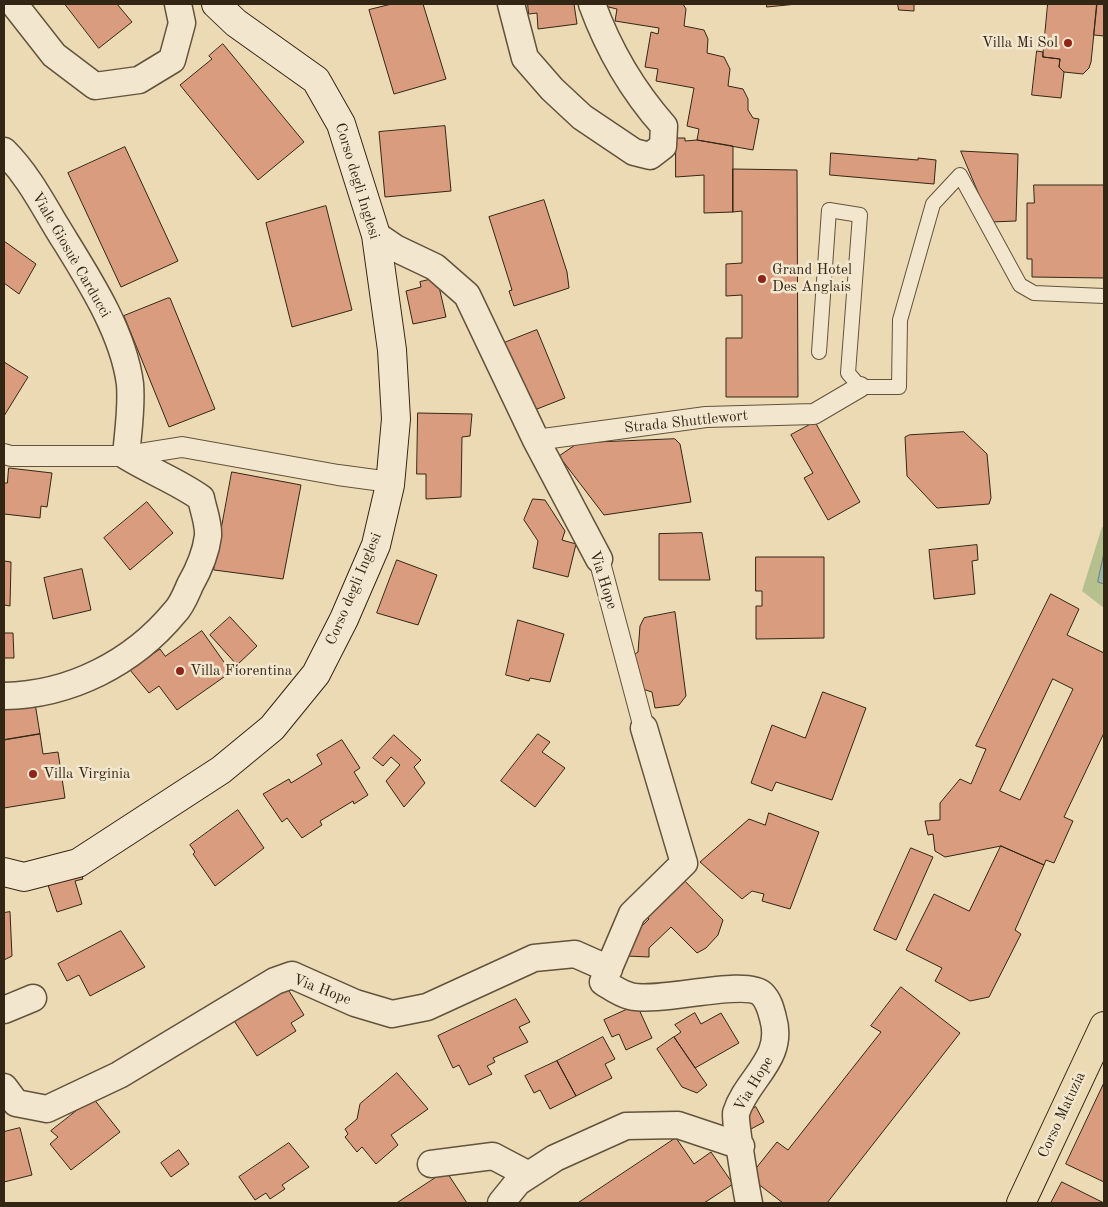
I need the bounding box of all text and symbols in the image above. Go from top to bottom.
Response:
place label: Villa Mi Sol [982,34,1058,52]
marker: Villa Mi Sol [1062,37,1074,49]
street label: Corso degli Inglesi [331,121,383,241]
street label: Viale Giosuè Carducci [28,189,114,321]
place label: Grand Hotel Des Anglais [772,261,852,296]
marker: Grand Hotel Des Anglais [756,273,768,285]
street label: Strada Shuttlewort [623,407,749,437]
street label: Corso degli Inglesi [322,530,386,648]
street label: Via Hope [585,548,621,612]
place label: Villa Fiorentina [190,662,292,680]
marker: Villa Fiorentina [174,665,186,677]
place label: Villa Virginia [43,765,131,783]
marker: Villa Virginia [27,768,39,780]
street label: Via Hope [291,971,353,1009]
street label: Via Hope [731,1053,777,1115]
street label: Corso Matuzia [1034,1069,1090,1161]

